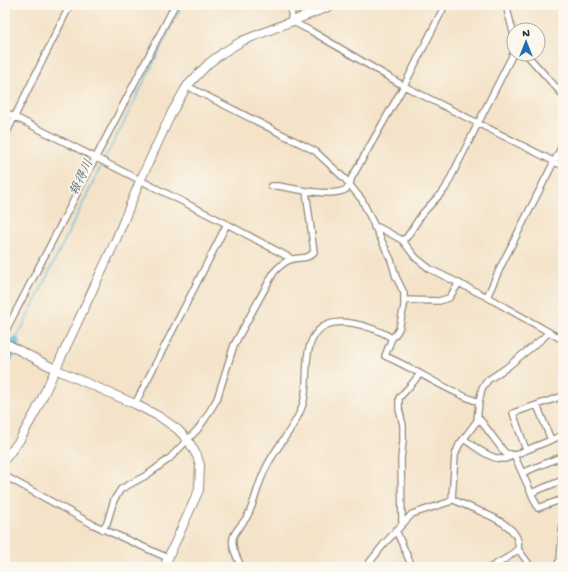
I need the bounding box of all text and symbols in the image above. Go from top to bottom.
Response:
north arrow [506,22,546,62]
text: N [522,28,530,40]
water label: 報得川 [66,157,97,199]

